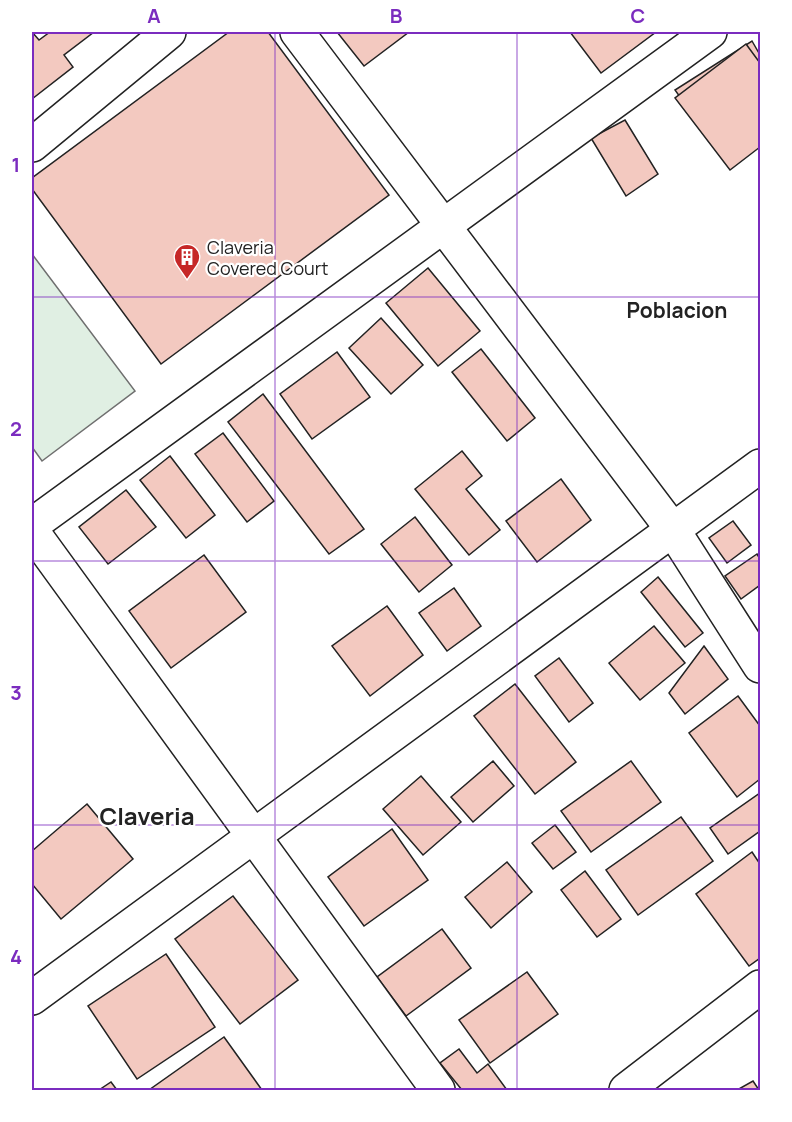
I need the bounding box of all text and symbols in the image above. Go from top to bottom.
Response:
text: A [147,2,161,29]
text: B [390,2,403,29]
text: C [631,2,645,29]
text: 1 [12,151,20,178]
place label: Claveria Covered Court [207,235,328,280]
building icon: Claveria Covered Court [172,242,202,280]
district label: Poblacion [627,296,727,324]
text: 2 [10,415,22,442]
text: 3 [10,679,22,706]
district label: Claveria [99,799,195,832]
text: 4 [10,943,22,970]

